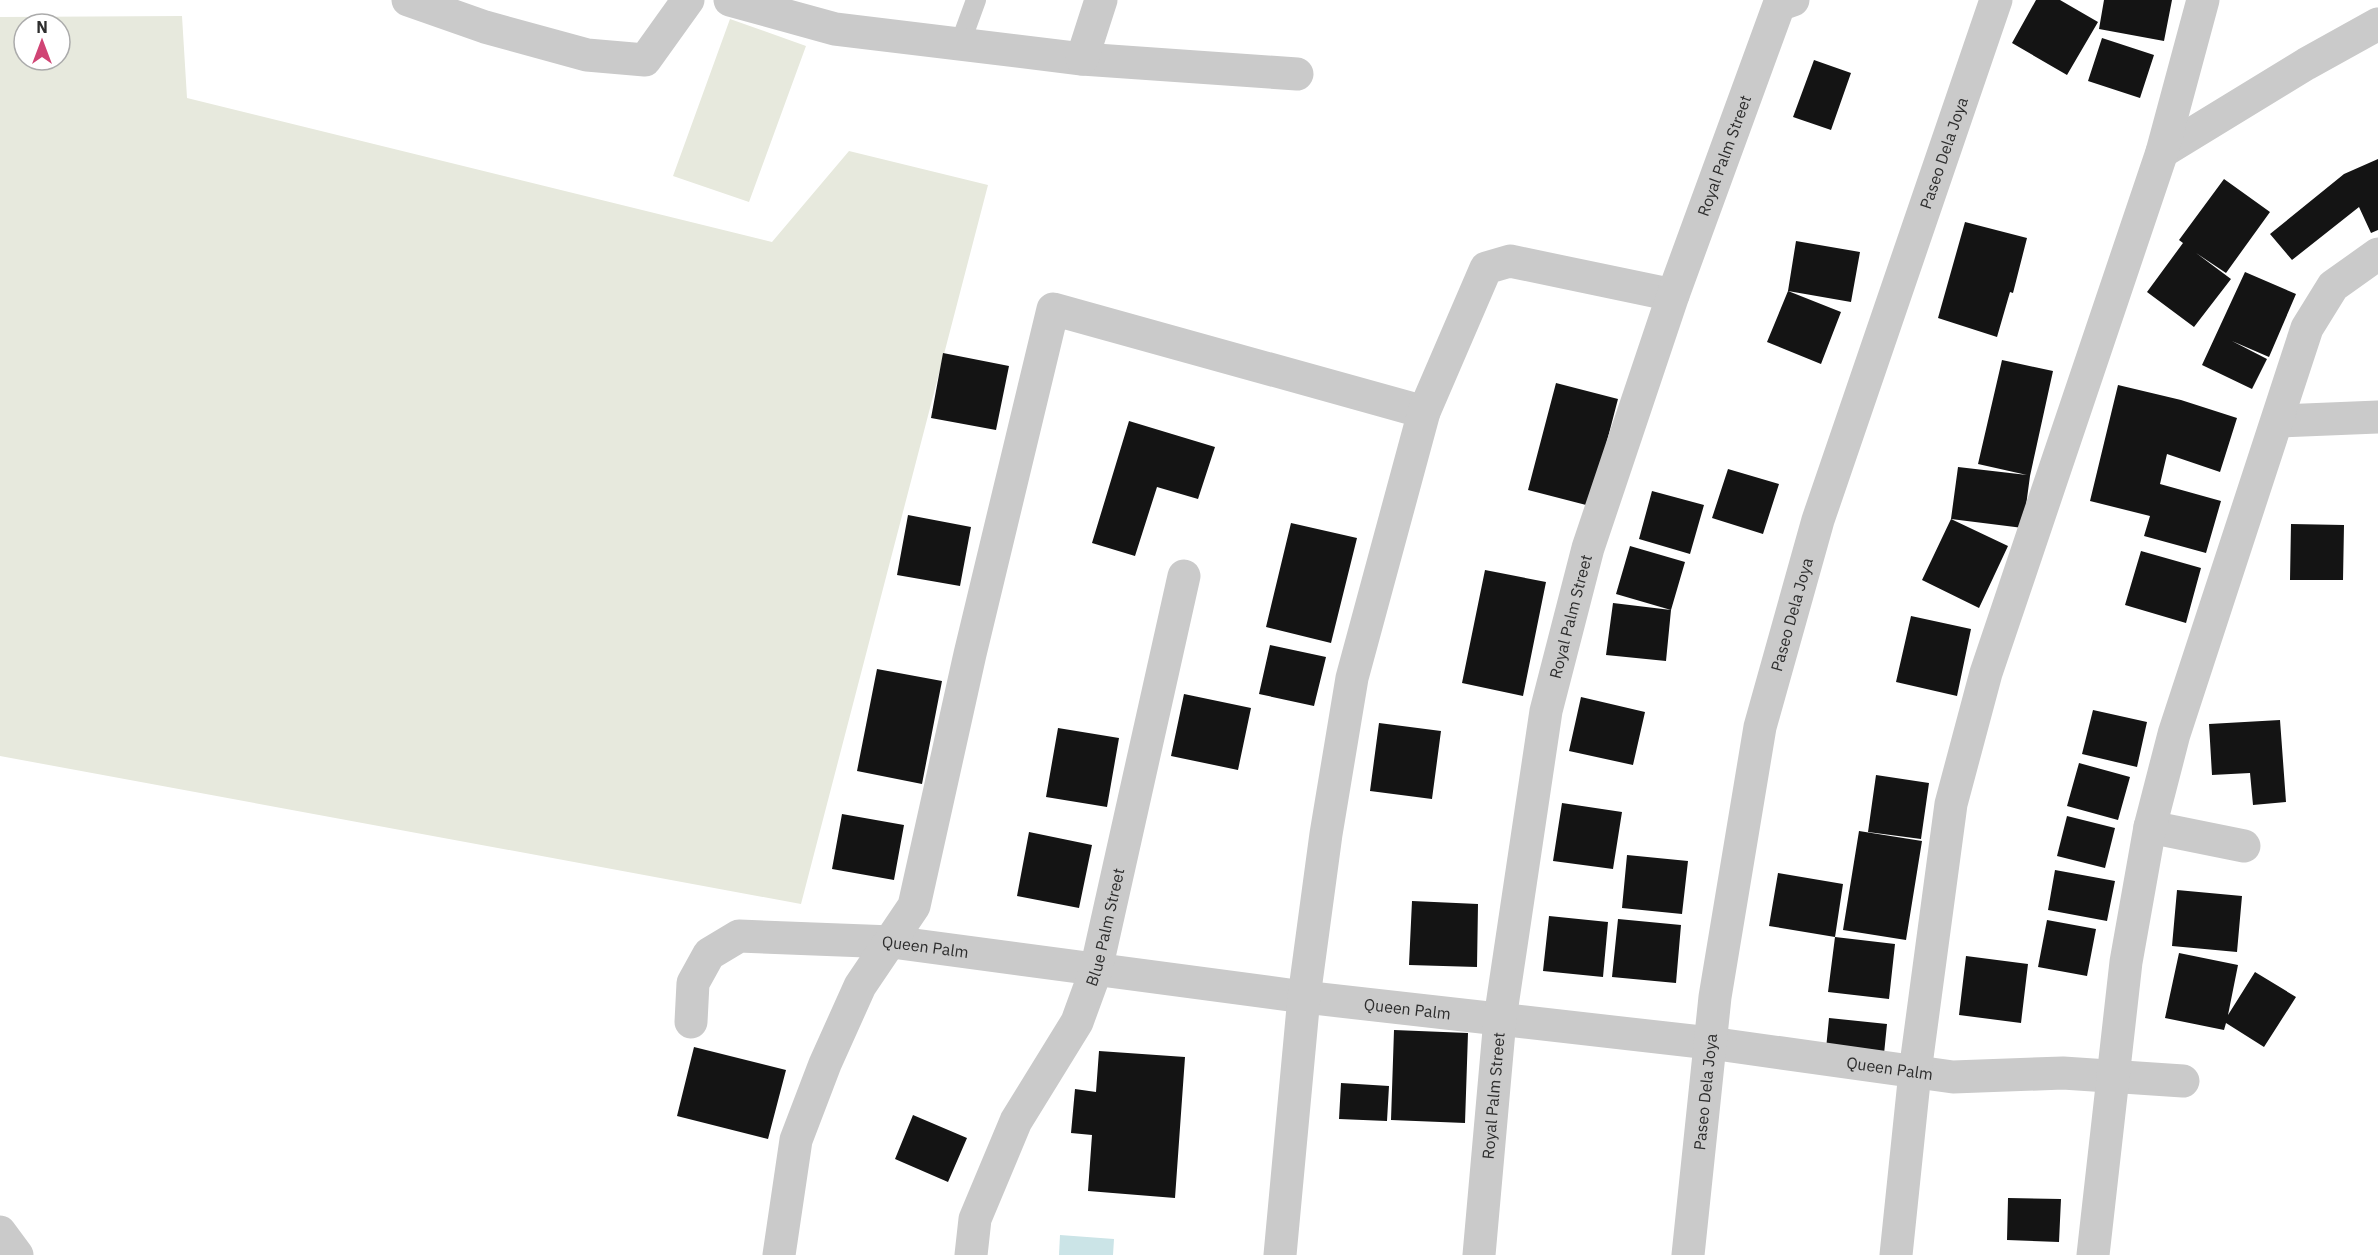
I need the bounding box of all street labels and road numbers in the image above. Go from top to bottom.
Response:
street label: Royal Palm Street [1693,92,1755,219]
street label: Paseo Dela Joya [1915,94,1972,212]
street label: Royal Palm Street [1545,552,1596,681]
street label: Paseo Dela Joya [1766,555,1817,674]
street label: Blue Palm Street [1081,866,1128,989]
street label: Queen Palm [882,932,970,962]
street label: Queen Palm [1363,994,1452,1024]
street label: Royal Palm Street [1478,1031,1509,1160]
street label: Paseo Dela Joya [1689,1032,1721,1151]
street label: Queen Palm [1845,1052,1934,1084]

